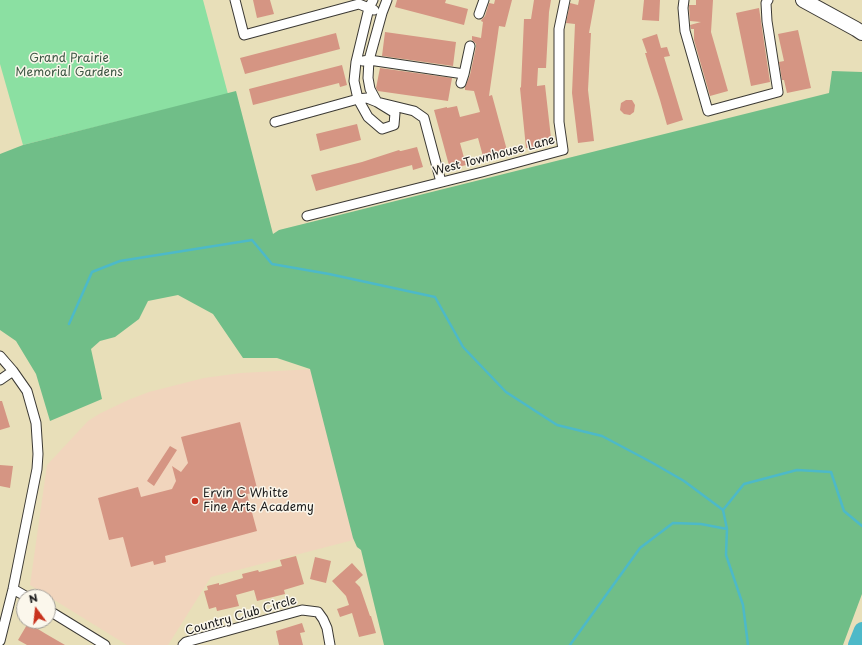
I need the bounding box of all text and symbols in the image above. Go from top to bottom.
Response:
park label: Grand Prairie Memorial Gardens [15,52,123,80]
street label: West Townhouse Lane [431,133,557,179]
place label: Ervin C Whitte Fine Arts Academy [203,487,314,515]
marker: Ervin C Whitte Fine Arts Academy [190,496,200,506]
north arrow [16,589,56,629]
text: N [27,589,39,607]
street label: Country Club Circle [184,593,298,639]

